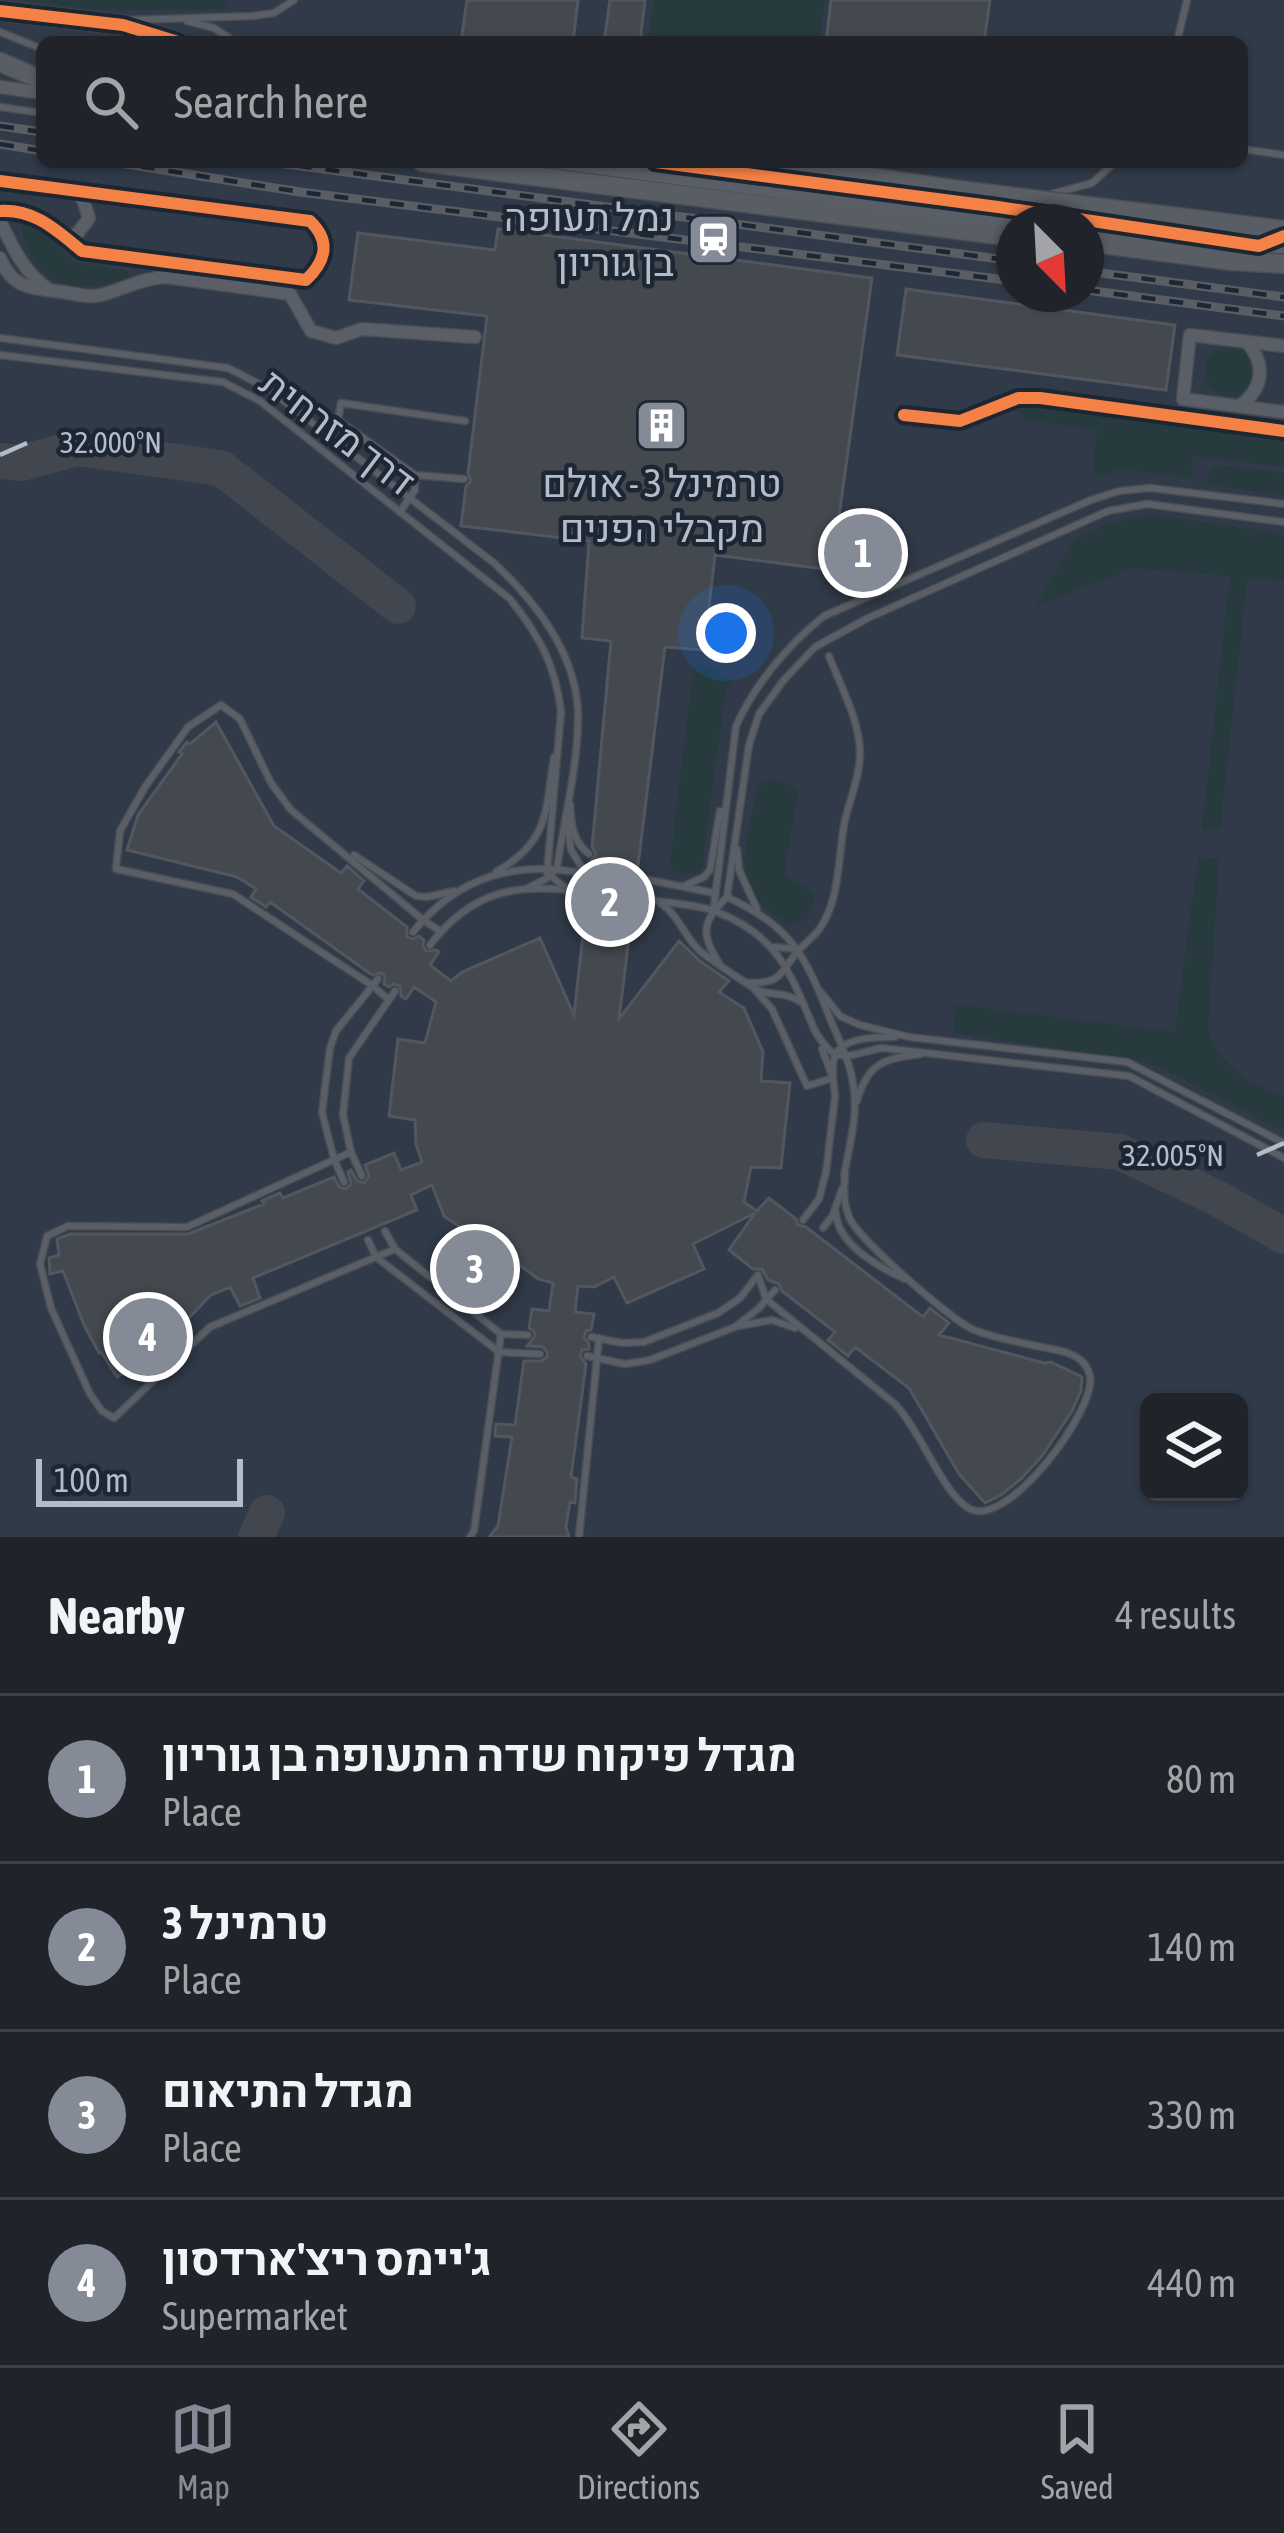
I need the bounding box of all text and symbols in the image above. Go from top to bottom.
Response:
search box [36,36,1248,168]
icon: search [78,69,144,135]
text: Search here [174,76,368,128]
place label: נמל תעופה בן גוריון [504,195,674,284]
north arrow [996,204,1104,312]
station icon: נמל תעופה בן גוריון [685,211,741,267]
street label: דרך מזרחית [252,360,424,504]
building icon: טרמינל 3 - אולם מקבלי הפנים [634,398,690,454]
text: 32.000°N [60,425,162,459]
place label: טרמינל 3 - אולם מקבלי הפנים [542,461,782,550]
pin: 1 [824,508,902,598]
your location [696,603,756,663]
pin: 2 [571,857,649,947]
text: 32.005°N [1122,1138,1224,1172]
pin: 3 [436,1224,514,1314]
pin: 4 [109,1292,187,1382]
map controls [1140,1393,1248,1501]
button: layers [1140,1393,1248,1501]
scale bar [36,1453,243,1506]
text: 100 m [54,1461,129,1499]
text: Nearby [48,1586,185,1645]
text: 4 results [1115,1593,1236,1637]
text: מגדל פיקוח שדה התעופה בן גוריון [162,1729,797,1781]
text: 1 [78,1757,96,1801]
text: 80 m [1166,1757,1236,1801]
text: Place [162,1790,242,1834]
text: טרמינל 3 [162,1897,328,1949]
text: 2 [78,1925,96,1969]
text: 140 m [1148,1925,1236,1969]
text: Place [162,1958,242,2002]
text: מגדל התיאום [162,2065,414,2117]
text: 3 [78,2093,96,2137]
text: 330 m [1148,2093,1236,2137]
text: Place [162,2126,242,2170]
text: ג'יימס ריצ'ארדסון [162,2233,491,2285]
text: 4 [78,2261,96,2305]
text: 440 m [1148,2261,1236,2305]
text: Supermarket [162,2294,348,2338]
tab: Map [170,2396,236,2506]
tab: Directions [577,2396,700,2506]
tab: Saved [1041,2396,1114,2506]

